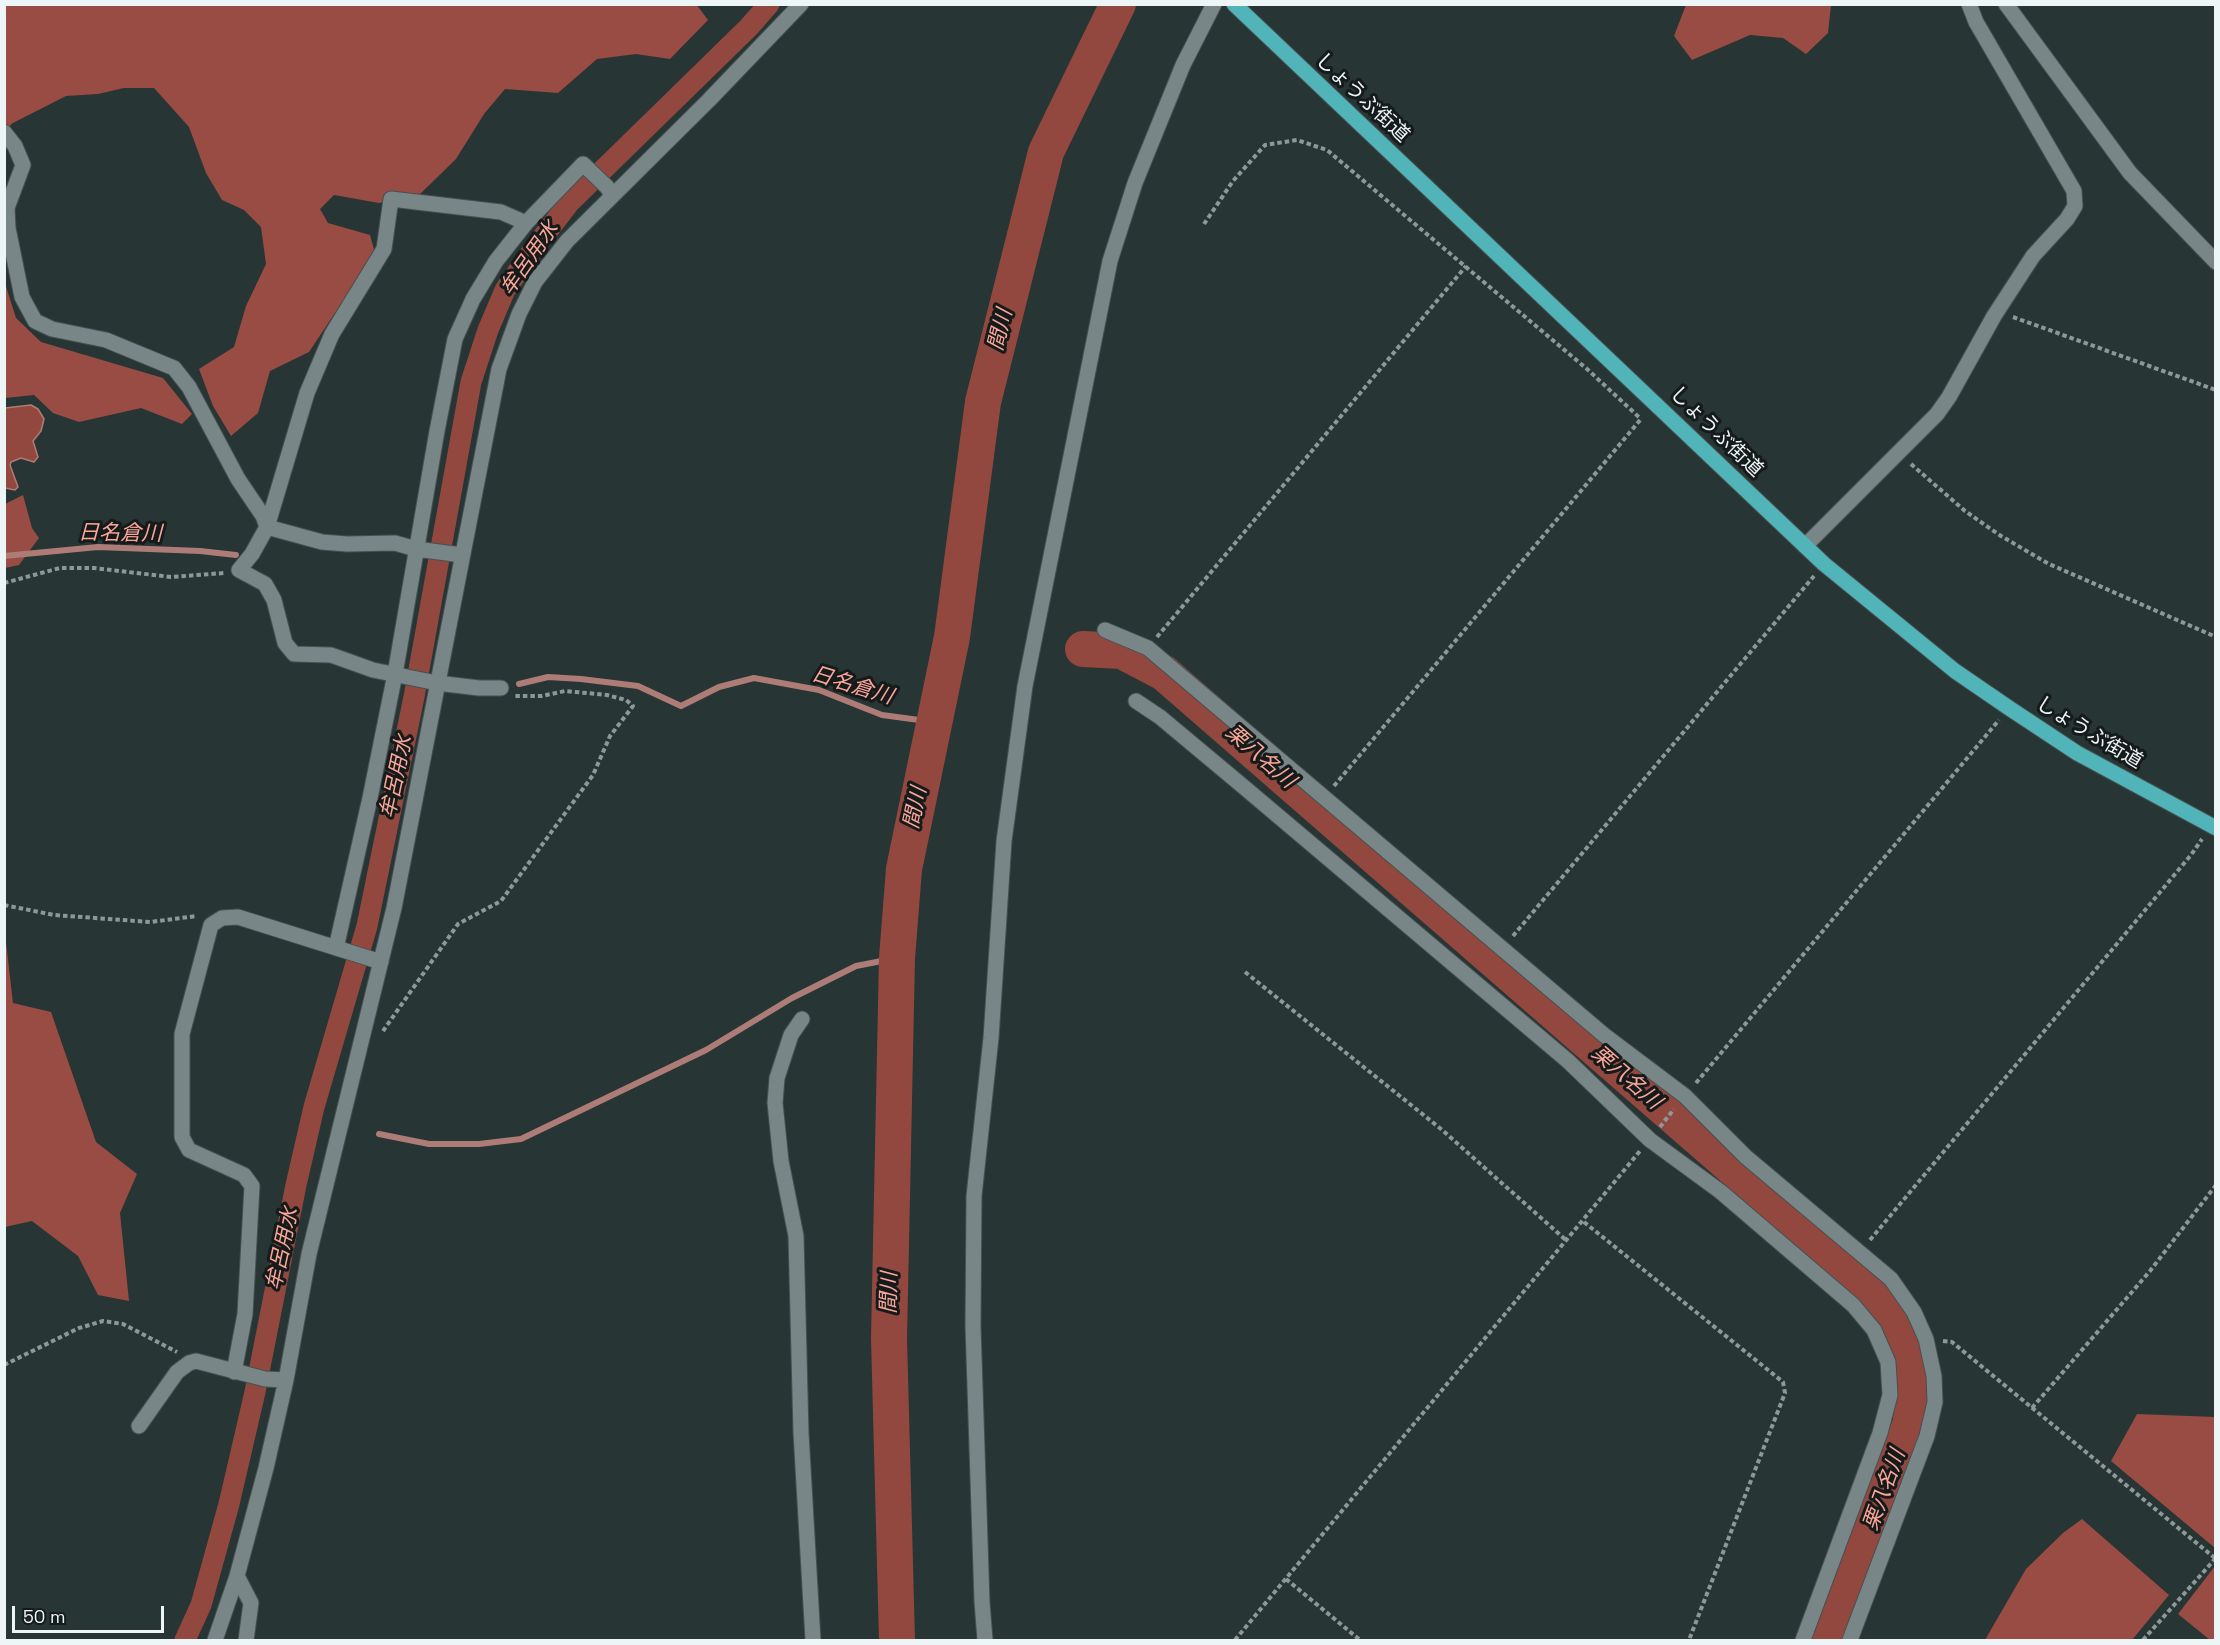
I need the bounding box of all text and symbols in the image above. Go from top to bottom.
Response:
street label: しょうぶ街道 [1310,48,1414,148]
water label: 牟呂用水 [496,217,564,301]
water label: 間川 [984,307,1018,353]
street label: しょうぶ街道 [1665,382,1767,482]
water label: 日名倉川 [78,521,162,547]
water label: 日名倉川 [808,662,896,710]
street label: しょうぶ街道 [2031,692,2147,774]
water label: 栗八名川 [1220,720,1300,794]
water label: 牟呂用水 [376,733,418,821]
water label: 間川 [899,785,933,831]
water label: 栗八名川 [1586,1041,1666,1115]
water label: 牟呂用水 [262,1205,304,1293]
water label: 間川 [877,1272,903,1314]
water label: 栗八名川 [1859,1446,1911,1534]
scale bar [15,1594,166,1632]
text: 50 m [23,1605,65,1628]

